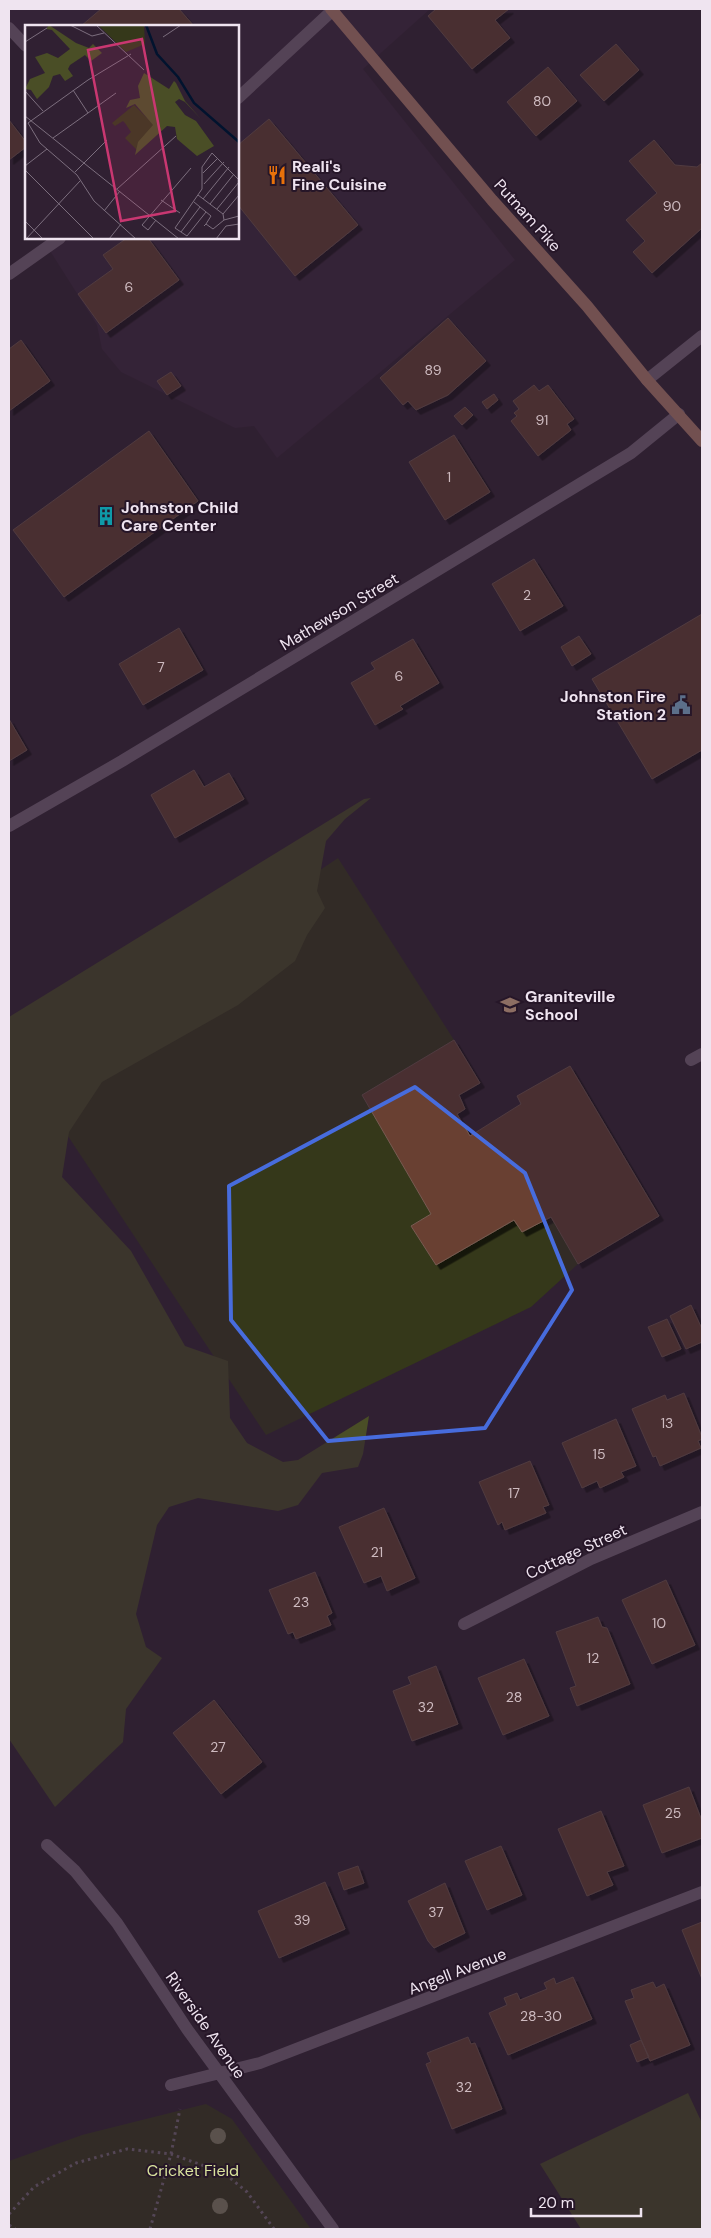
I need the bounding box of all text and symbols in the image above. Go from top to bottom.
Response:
inset map [25,25,239,239]
house number: 80 [533,92,551,110]
place label: Reali's Fine Cuisine [292,156,387,195]
restaurant icon: Reali's Fine Cuisine [266,164,288,186]
street label: Putnam Pike [489,175,566,256]
house number: 90 [663,197,681,215]
house number: 6 [125,278,133,296]
house number: 89 [425,361,442,379]
house number: 91 [536,411,548,429]
house number: 1 [447,468,451,486]
place label: Johnston Child Care Center [121,497,238,536]
building icon: Johnston Child Care Center [95,505,117,527]
street label: Mathewson Street [276,568,402,655]
house number: 2 [523,586,531,604]
house number: 7 [157,658,165,676]
house number: 6 [395,667,403,685]
place label: Johnston Fire Station 2 [560,686,666,725]
public building icon: Johnston Fire Station 2 [670,694,692,716]
place label: Graniteville School [525,986,615,1025]
school or university icon: Graniteville School [499,994,521,1016]
house number: 13 [661,1414,673,1432]
house number: 15 [593,1445,605,1463]
house number: 17 [508,1484,520,1502]
street label: Cottage Street [522,1519,630,1584]
house number: 21 [371,1543,383,1561]
house number: 23 [293,1593,309,1611]
house number: 10 [652,1614,666,1632]
house number: 12 [587,1649,599,1667]
house number: 28 [506,1688,522,1706]
house number: 32 [418,1698,434,1716]
house number: 27 [210,1738,226,1756]
house number: 25 [665,1804,681,1822]
house number: 37 [428,1903,444,1921]
house number: 39 [294,1911,311,1929]
street label: Angell Avenue [405,1943,509,2000]
street label: Riverside Avenue [161,1968,250,2083]
house number: 28-30 [520,2007,562,2025]
house number: 32 [456,2078,472,2096]
park label: Cricket Field [147,2160,239,2181]
scale bar [531,2186,641,2218]
text: 20 m [538,2193,574,2213]

